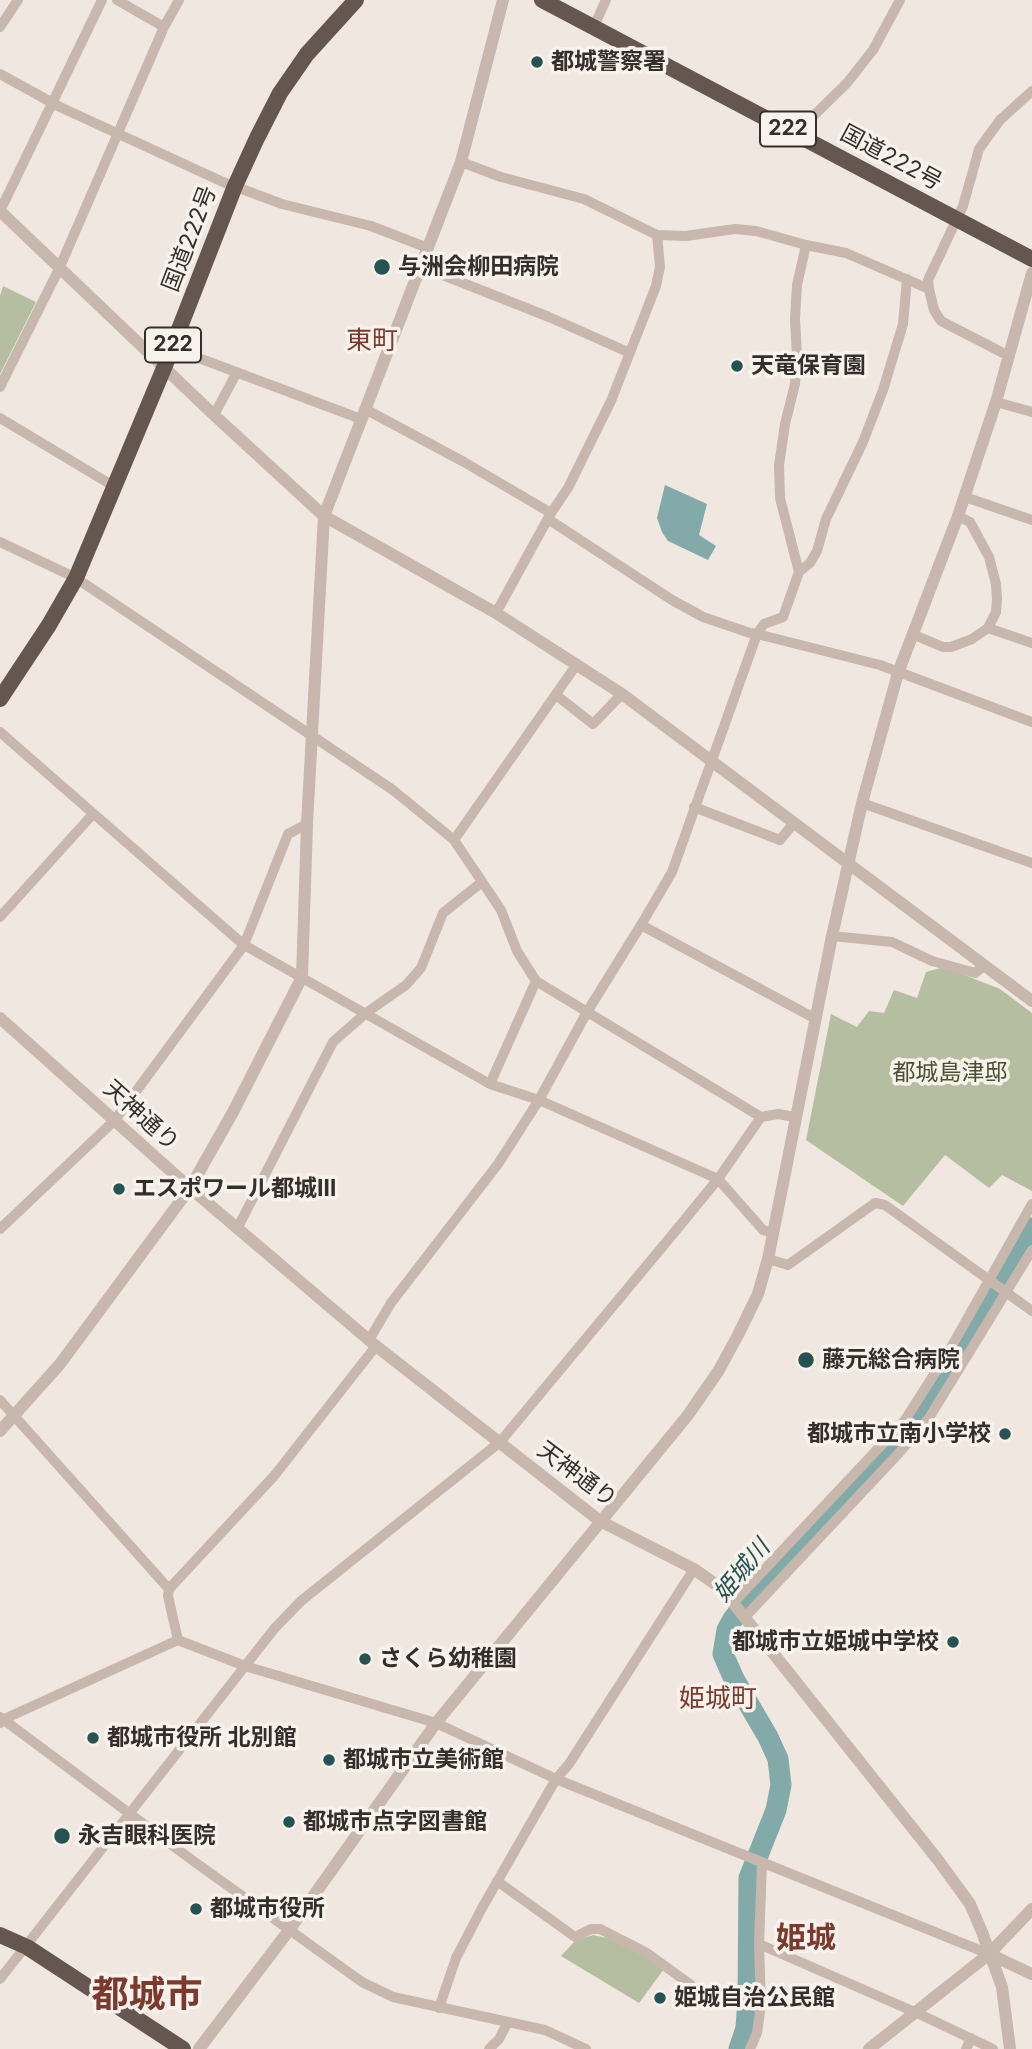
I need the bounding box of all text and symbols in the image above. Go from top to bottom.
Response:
place label: 都城警察署 [551,48,666,76]
marker: 都城警察署 [529,54,545,70]
road number: 222 [760,111,816,146]
street label: 国道222号 [835,120,947,196]
street label: 国道222号 [157,182,223,296]
place label: 与洲会柳田病院 [398,253,559,281]
marker: 与洲会柳田病院 [372,257,392,277]
district label: 東町 [346,325,398,357]
road number: 222 [145,328,201,362]
place label: 天竜保育園 [751,352,866,380]
marker: 天竜保育園 [729,358,745,374]
park label: 都城島津邸 [893,1059,1007,1087]
street label: 天神通り [98,1075,184,1157]
place label: エスポワール都城Ⅲ [133,1175,336,1203]
marker: エスポワール都城Ⅲ [111,1181,127,1197]
place label: 藤元総合病院 [822,1346,960,1374]
marker: 藤元総合病院 [796,1350,816,1370]
place label: 都城市立南小学校 [807,1420,991,1448]
marker: 都城市立南小学校 [997,1426,1013,1442]
street label: 天神通り [532,1436,622,1514]
water label: 姫城川 [708,1534,776,1608]
place label: 都城市立姫城中学校 [732,1628,939,1656]
marker: 都城市立姫城中学校 [945,1634,961,1650]
place label: さくら幼稚園 [379,1645,517,1673]
marker: さくら幼稚園 [357,1651,373,1667]
district label: 姫城町 [679,1683,757,1715]
place label: 都城市役所 北別館 [107,1724,296,1752]
marker: 都城市役所 北別館 [85,1730,101,1746]
place label: 都城市立美術館 [343,1746,504,1774]
marker: 都城市立美術館 [321,1752,337,1768]
place label: 都城市点字図書館 [303,1808,487,1836]
marker: 都城市点字図書館 [281,1814,297,1830]
place label: 永吉眼科医院 [78,1822,216,1850]
marker: 永吉眼科医院 [52,1826,72,1846]
place label: 都城市役所 [210,1895,325,1923]
marker: 都城市役所 [188,1901,204,1917]
district label: 姫城 [776,1921,836,1957]
district label: 都城市 [92,1974,202,2018]
place label: 姫城自治公民館 [674,1984,835,2012]
marker: 姫城自治公民館 [652,1990,668,2006]

